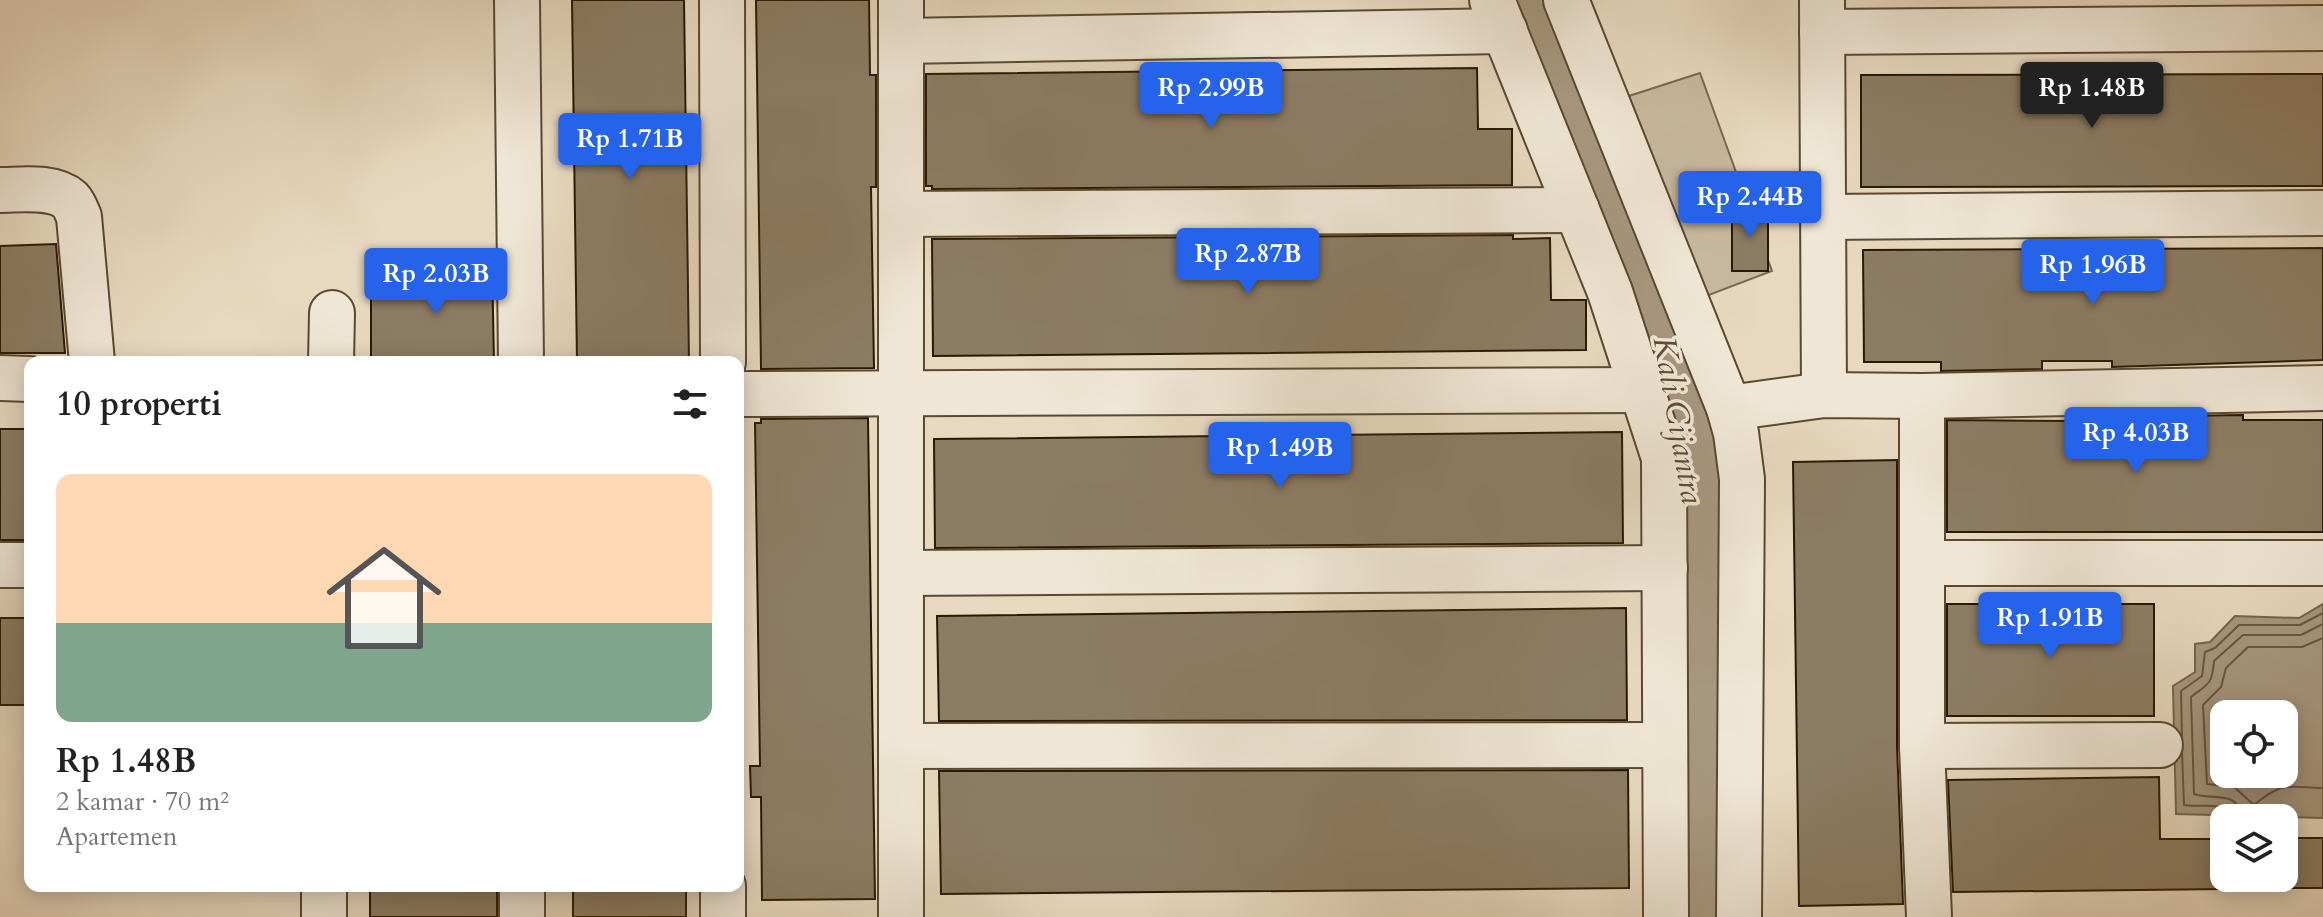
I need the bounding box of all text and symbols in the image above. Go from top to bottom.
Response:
pin: Rp 2.99B [1128,62,1294,130]
pin: Rp 1.48B [2009,62,2175,130]
text: Rp 2.99B [1157,70,1265,105]
text: Rp 1.48B [2038,70,2146,105]
pin: Rp 1.71B [547,113,713,181]
text: Rp 1.71B [576,121,684,156]
pin: Rp 2.44B [1667,171,1833,239]
text: Rp 2.44B [1696,179,1804,214]
pin: Rp 2.87B [1165,228,1331,296]
text: Rp 2.87B [1194,236,1302,271]
pin: Rp 1.96B [2010,239,2176,307]
text: Rp 1.96B [2039,247,2147,282]
pin: Rp 2.03B [353,248,519,316]
text: Rp 2.03B [382,256,490,291]
water label: Kali Cijantra [1642,333,1714,507]
text: 10 properti [56,381,222,427]
icon: filters [668,382,712,426]
pin: Rp 4.03B [2053,407,2219,475]
text: Rp 4.03B [2082,415,2190,450]
pin: Rp 1.49B [1197,422,1363,490]
text: Rp 1.49B [1226,430,1334,465]
icon: home [312,526,456,670]
pin: Rp 1.91B [1967,592,2133,660]
text: Rp 1.91B [1996,600,2104,635]
map controls [2210,700,2298,892]
button: locate [2210,700,2298,788]
text: Rp 1.48B [56,738,196,784]
text: 2 kamar · 70 m² [56,784,229,819]
button: layers [2210,804,2298,892]
text: Apartemen [56,819,178,854]

